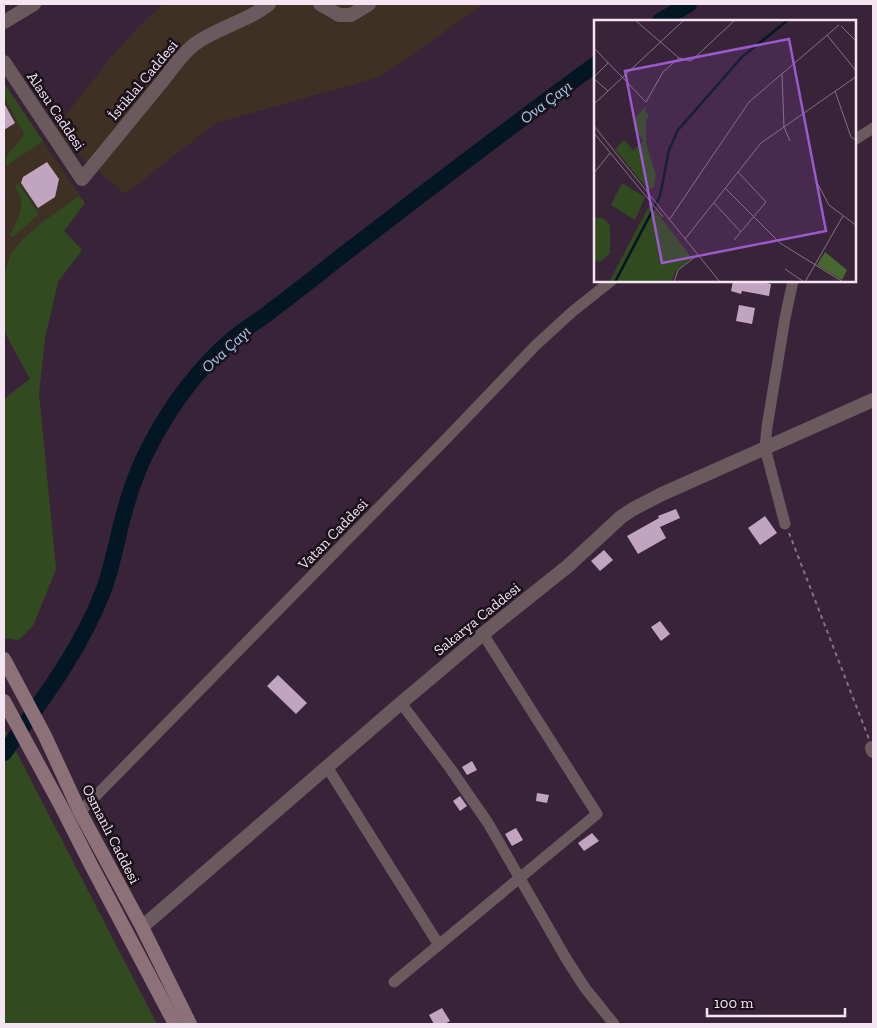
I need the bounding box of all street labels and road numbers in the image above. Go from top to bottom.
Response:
street label: İstiklal Caddesi [104,36,182,124]
street label: Alasu Caddesi [23,68,89,154]
street label: Vatan Caddesi [294,495,371,574]
street label: Sakarya Caddesi [430,579,524,659]
street label: Osmanlı Caddesi [78,781,144,887]

